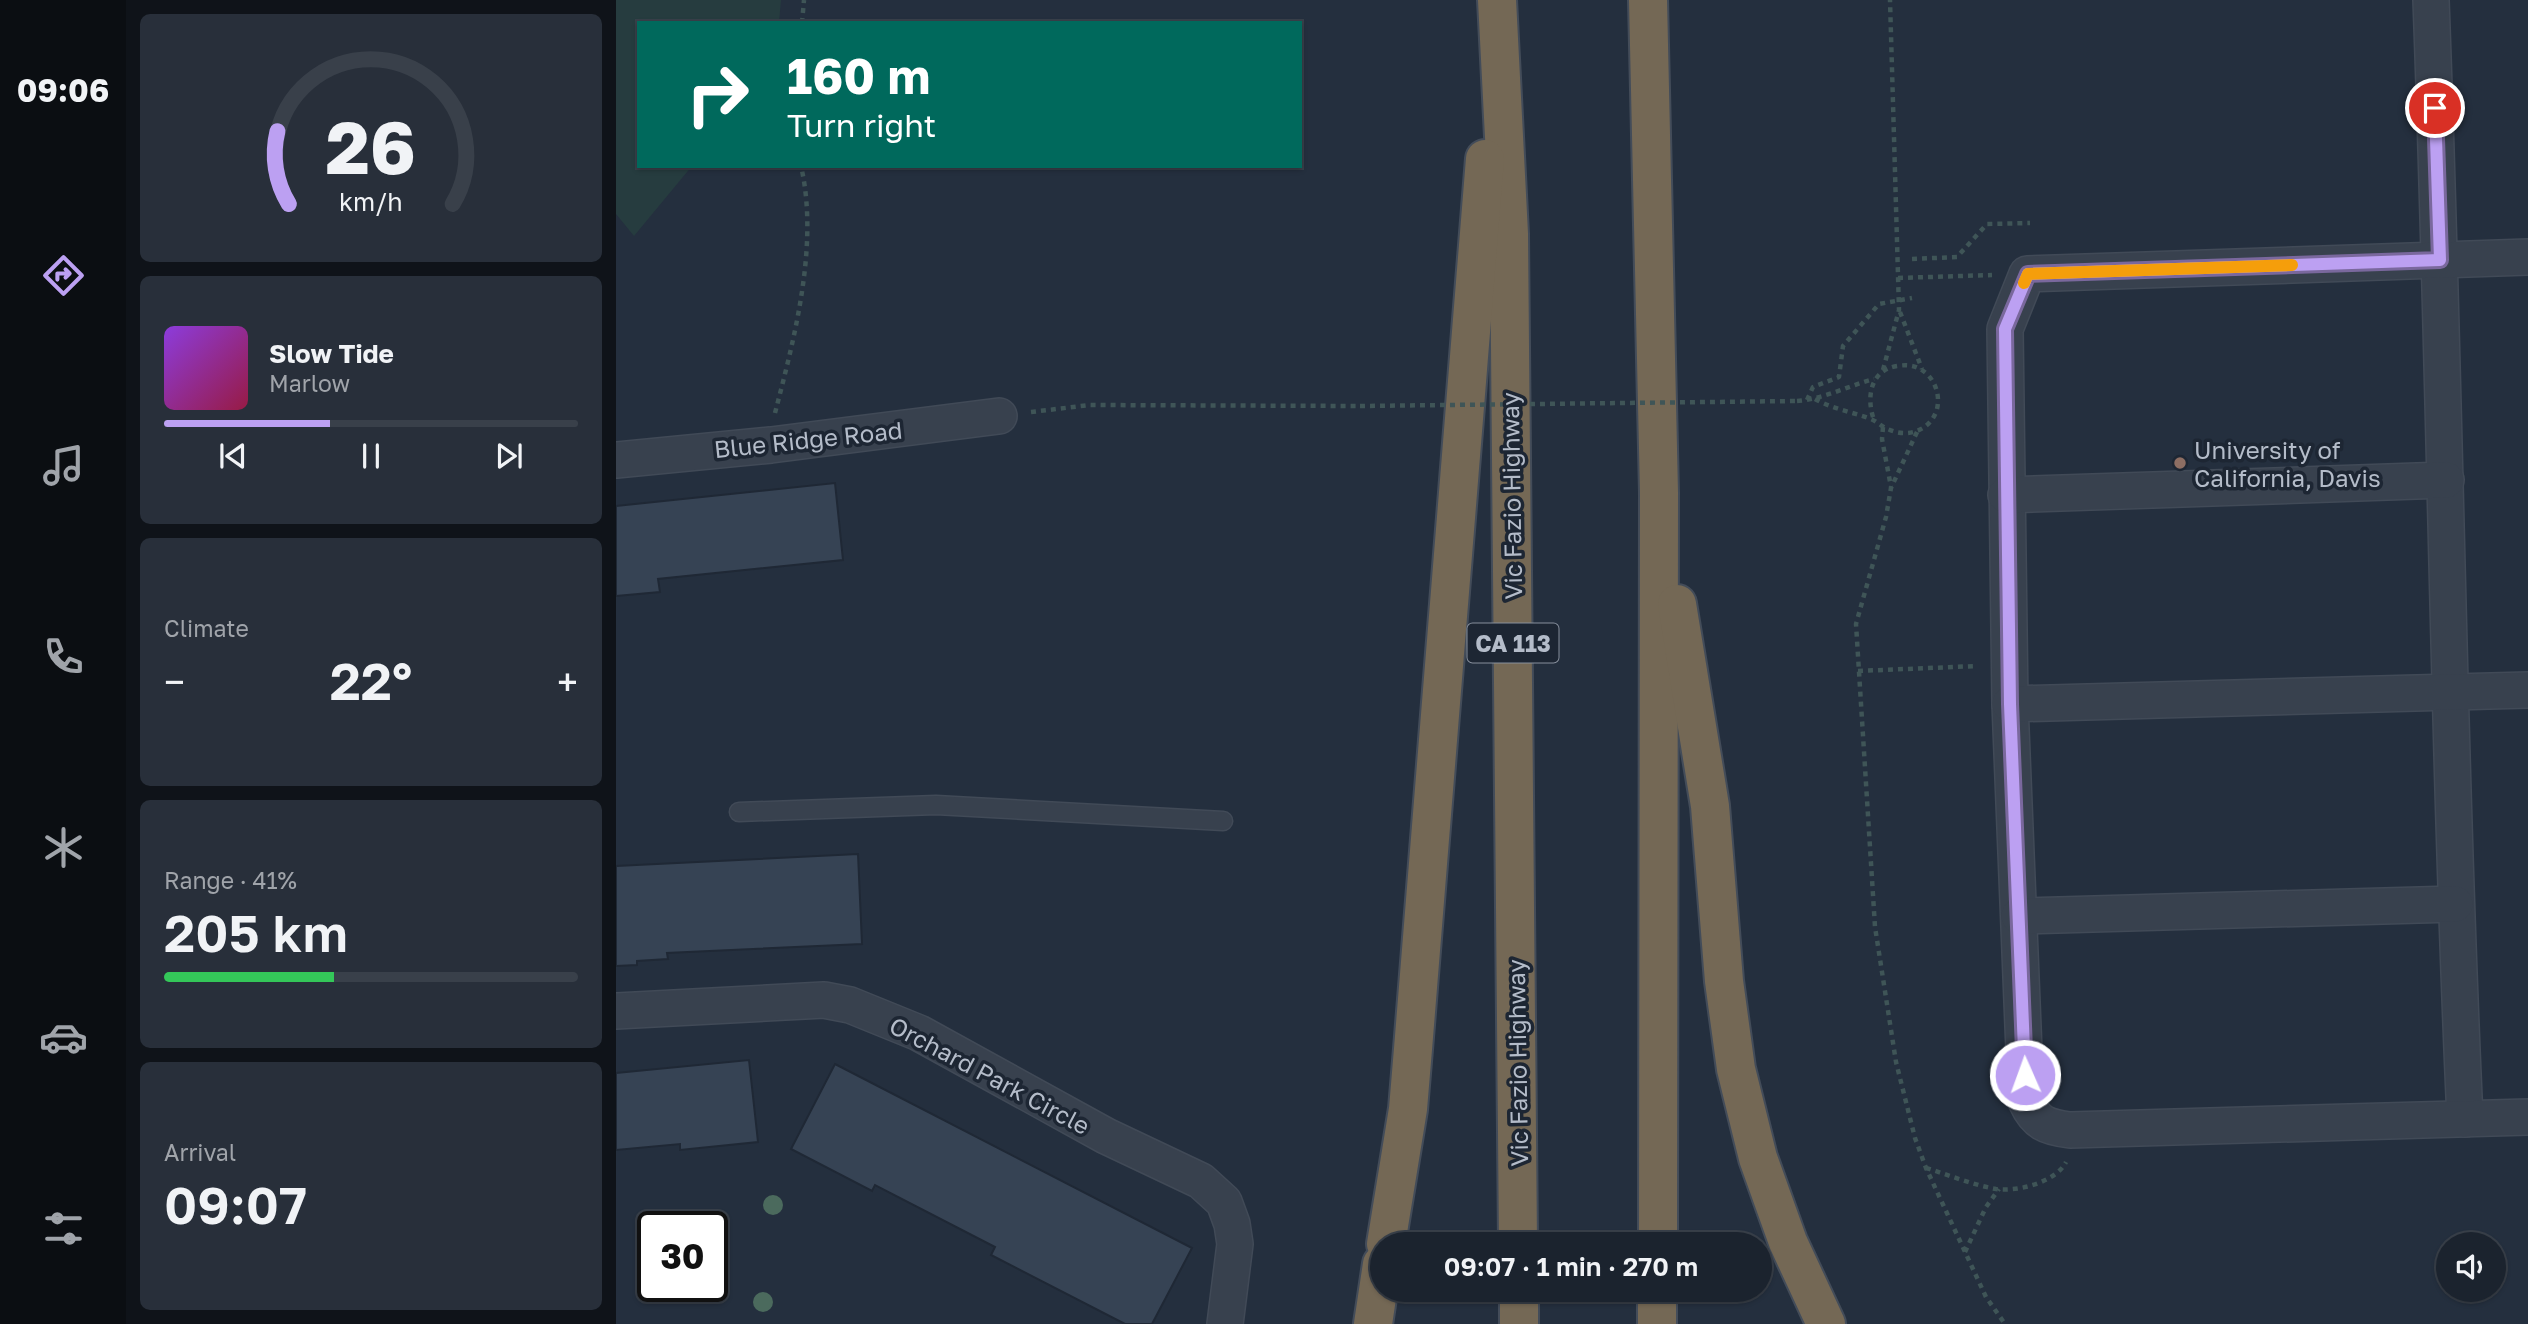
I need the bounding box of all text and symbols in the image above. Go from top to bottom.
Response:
text: 160 m [787,46,930,105]
icon: right [672,49,763,140]
text: 09:06 [17,71,109,109]
pin [2405,78,2465,138]
icon: arrive [2416,89,2454,127]
text: 26 [326,103,416,190]
text: Turn right [787,106,936,144]
text: km/h [339,186,403,217]
icon: directions [39,251,88,300]
text: Slow Tide [269,338,394,369]
text: Marlow [269,369,350,397]
street label: Vic Fazio Highway [1495,392,1527,600]
street label: Blue Ridge Road [712,415,904,463]
place label: University of California, Davis [2194,435,2381,492]
icon: previous [214,437,252,475]
icon: pause [352,437,390,475]
icon: next [490,437,528,475]
icon: music [39,441,88,490]
marker: University of California, Davis [2172,455,2188,471]
text: Climate [164,614,249,642]
road number: CA 113 [1468,624,1558,663]
icon: phone [39,632,88,681]
text: 22° [330,649,412,711]
text: − [164,659,185,704]
text: + [557,659,578,704]
icon: climate [39,823,88,872]
text: Range · 41% [164,866,297,894]
text: 205 km [164,901,348,963]
street label: Vic Fazio Highway [1501,959,1533,1167]
street label: Orchard Park Circle [885,1010,1095,1140]
icon: car [39,1013,88,1062]
position arrow [1988,1038,2062,1112]
text: Arrival [164,1138,236,1166]
text: 09:07 [164,1173,307,1235]
icon: filters [39,1204,88,1253]
speed limit sign: 30 [637,1211,728,1302]
map controls [2436,1232,2506,1302]
button: sound [2436,1232,2506,1302]
text: 09:07 · 1 min · 270 m [1444,1251,1698,1282]

